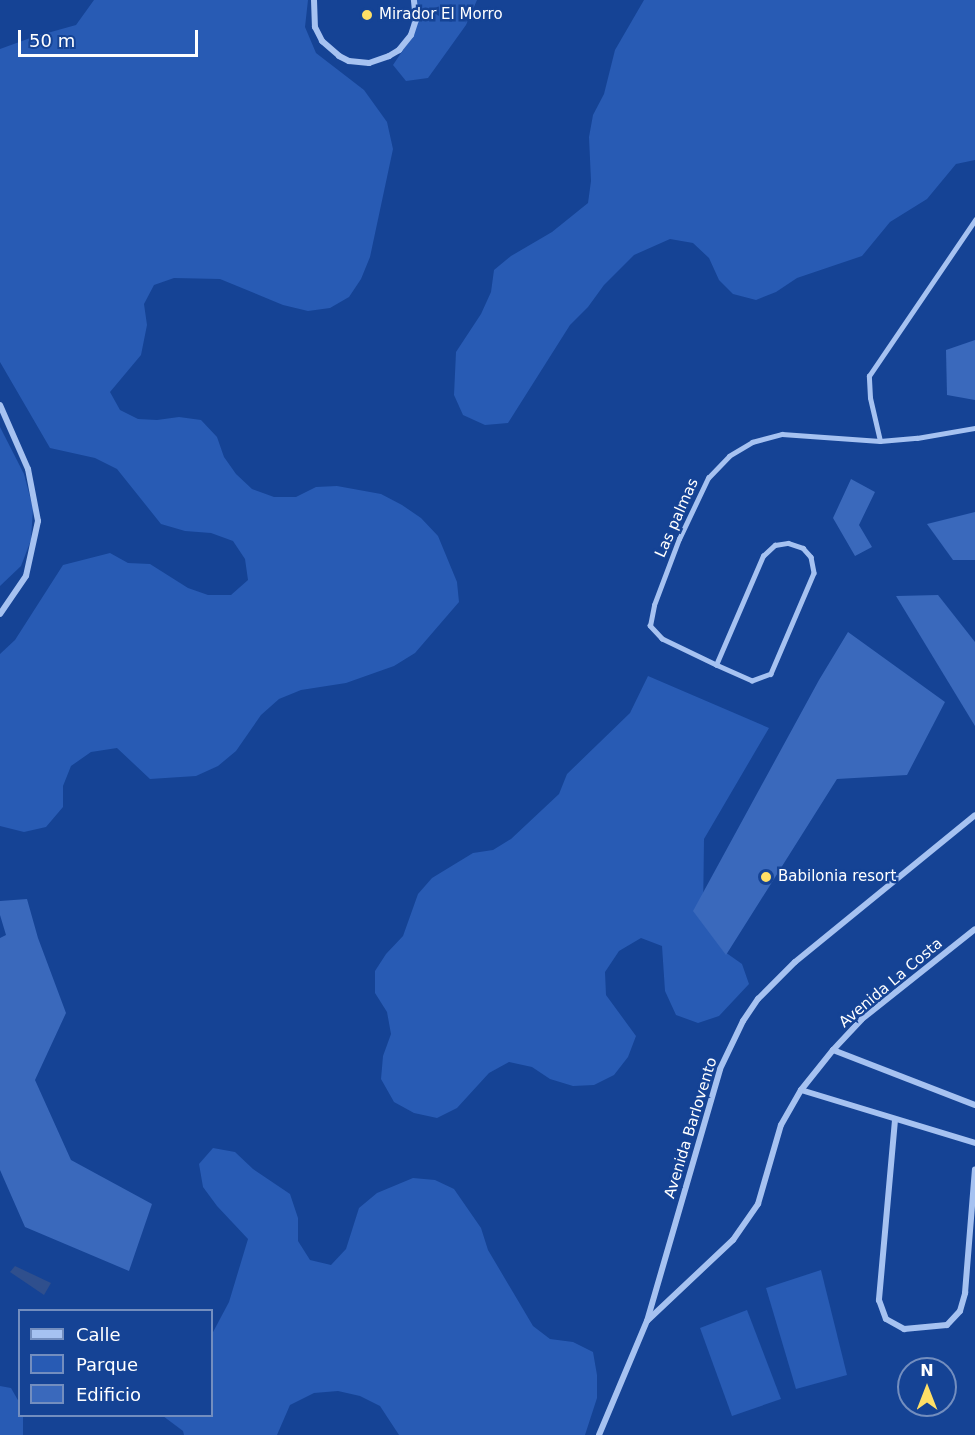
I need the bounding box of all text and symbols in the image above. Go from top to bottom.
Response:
place label: Mirador El Morro [379,6,503,24]
marker: Mirador El Morro [360,8,374,22]
scale bar [21,18,201,56]
text: 50 m [29,30,75,51]
street label: Las palmas [652,476,702,560]
place label: Babilonia resort [778,868,896,886]
marker: Babilonia resort [759,870,773,884]
street label: Avenida La Costa [836,934,946,1032]
street label: Avenida Barlovento [661,1055,721,1201]
legend [18,1309,213,1417]
text: Calle [76,1324,121,1345]
text: Parque [76,1354,138,1375]
north arrow [897,1357,957,1417]
text: N [920,1361,934,1380]
text: Edificio [76,1384,141,1405]

